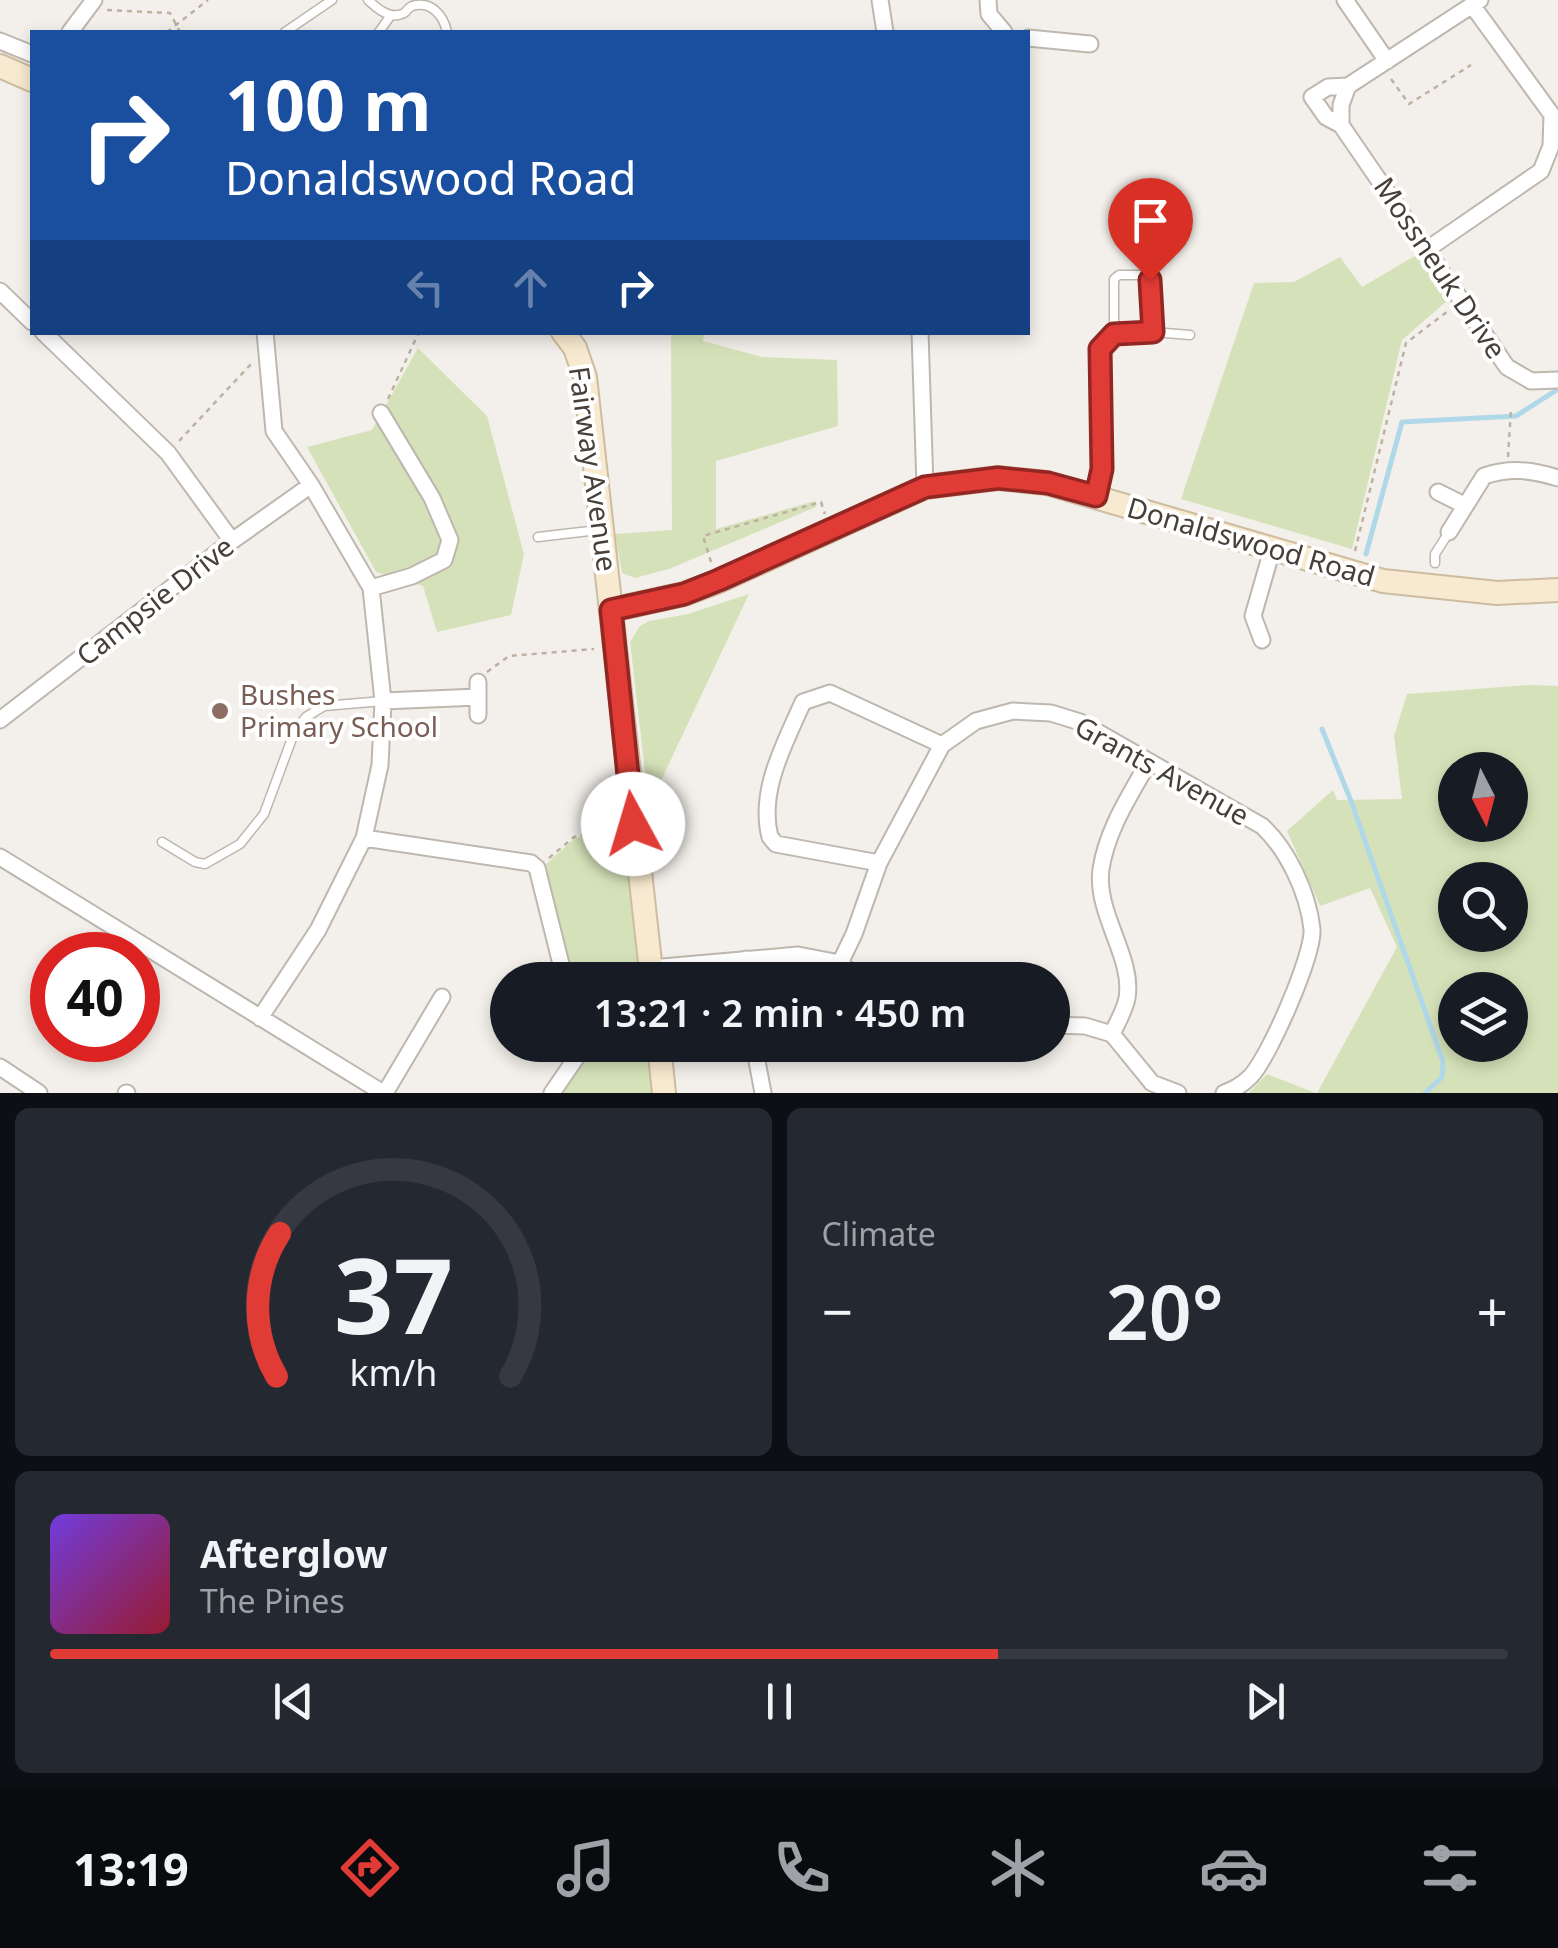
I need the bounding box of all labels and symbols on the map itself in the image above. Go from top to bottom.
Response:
street label: Mossneuk Drive [1366,169,1516,366]
pin [1108,178,1193,281]
street label: Fairway Avenue [561,364,627,574]
street label: Donaldswood Road [1123,488,1380,595]
street label: Campsie Drive [68,527,241,674]
place label: Bushes Primary School [240,675,438,745]
marker: Bushes Primary School [209,700,231,722]
street label: Grants Avenue [1069,707,1256,834]
north arrow [1438,752,1528,842]
position arrow [581,772,685,876]
speed limit sign: 40 [30,932,160,1062]

